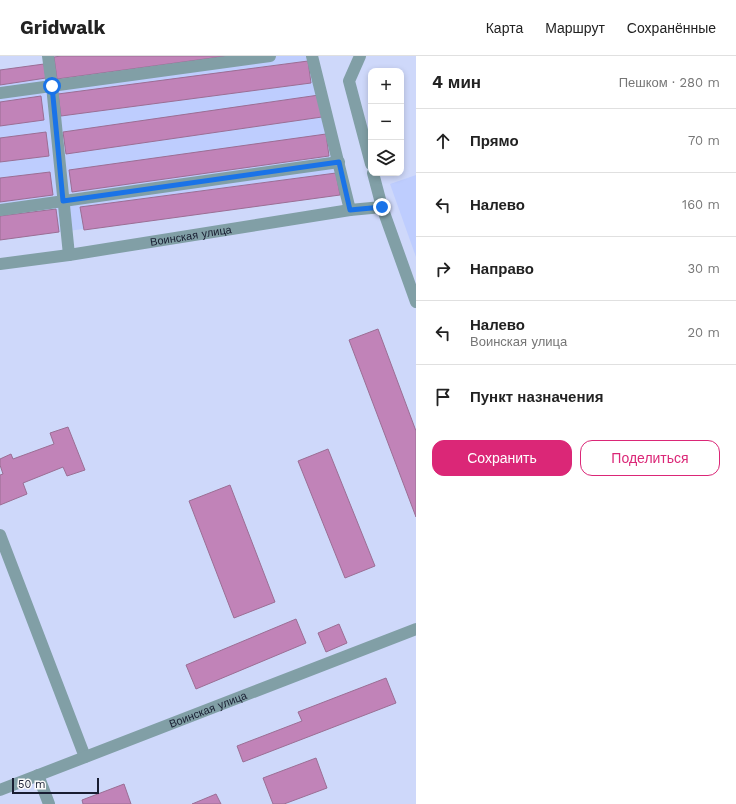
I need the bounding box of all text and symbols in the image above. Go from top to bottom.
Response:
text: Gridwalk [20,16,105,39]
text: Карта [486,20,523,36]
text: Маршрут [545,20,605,36]
text: Сохранённые [627,20,716,36]
map controls [368,68,404,176]
button: + [368,68,404,104]
text: 4 мин [432,72,481,92]
text: Пешком · 280 m [619,75,720,90]
route start [43,77,61,95]
button: − [368,104,404,140]
icon: ahead [432,130,454,152]
text: Прямо [470,132,519,150]
text: 70 m [688,133,720,148]
button: layers [368,140,404,176]
icon: left [432,194,454,216]
text: Налево [470,196,525,214]
text: 160 m [682,197,720,212]
route end [373,198,391,216]
street label: Воинская улица [149,223,234,249]
icon: right [432,258,454,280]
text: Направо [470,260,534,278]
text: 30 m [688,261,720,276]
text: Налево [470,316,525,334]
icon: left [432,322,454,344]
text: 20 m [688,325,720,340]
text: Воинская улица [470,334,567,349]
icon: arrive [432,386,454,408]
text: Пункт назначения [470,388,603,406]
button: Сохранить [432,440,572,476]
button: Поделиться [580,440,720,476]
street label: Воинская улица [167,689,250,731]
scale bar [12,776,99,795]
text: 50 m [18,778,45,791]

